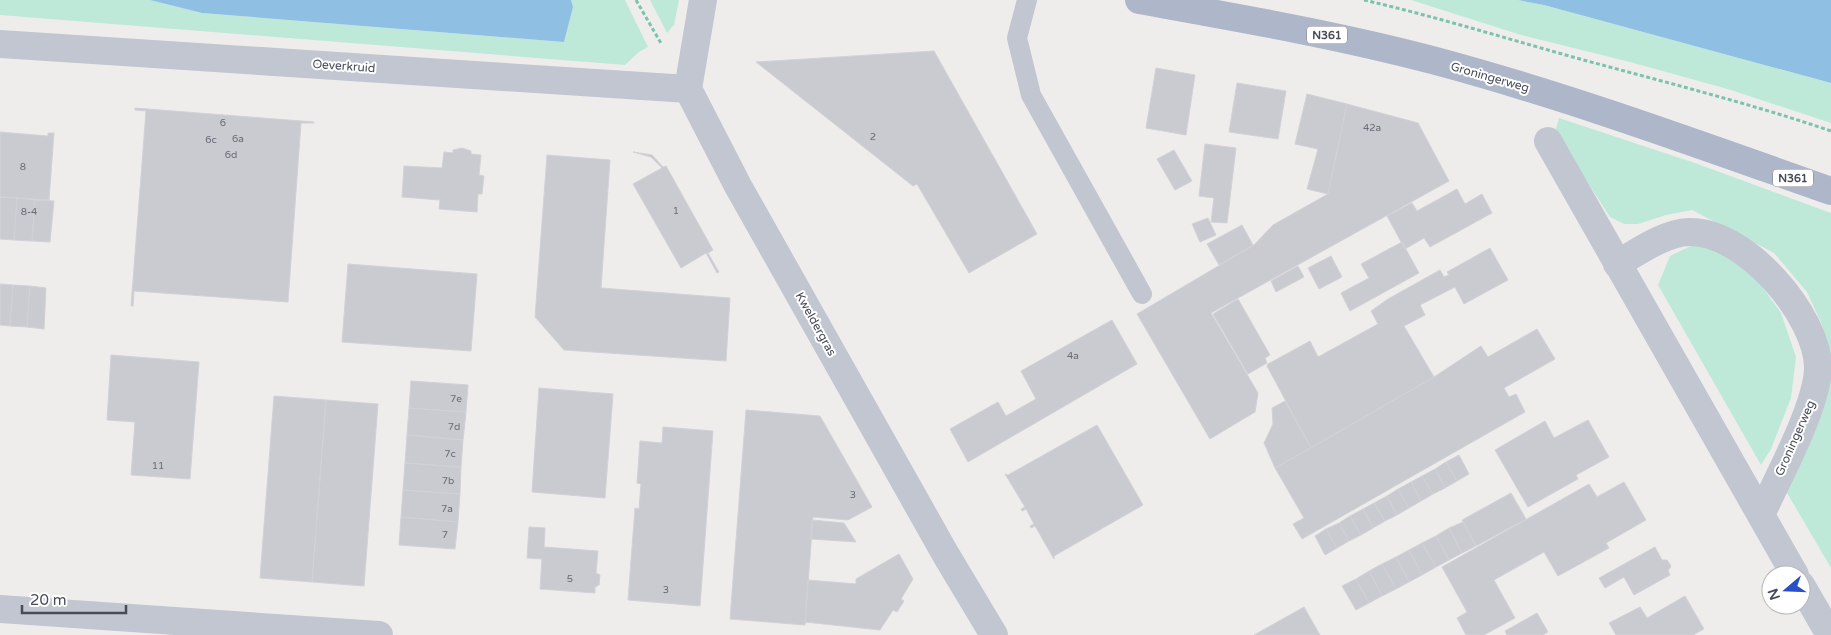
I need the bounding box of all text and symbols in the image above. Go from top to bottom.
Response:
road number: N361 [1307,26,1347,44]
street label: Oeverkruid [312,57,376,75]
street label: Groningerweg [1449,59,1531,95]
house number: 6 [220,117,226,129]
house number: 42a [1363,122,1381,134]
house number: 2 [870,131,876,143]
house number: 6a [232,133,244,145]
house number: 6c [205,134,217,146]
house number: 6d [225,149,237,161]
house number: 8 [20,161,26,173]
road number: N361 [1773,170,1813,187]
house number: 1 [673,205,679,217]
house number: 8-4 [21,206,37,218]
street label: Kweldergras [793,290,839,359]
house number: 4a [1067,350,1079,362]
house number: 7e [450,393,462,405]
street label: Groningerweg [1772,398,1818,478]
house number: 7d [448,421,460,433]
house number: 7c [444,448,456,460]
house number: 11 [152,460,164,472]
house number: 7b [442,475,454,487]
house number: 3 [850,489,856,501]
house number: 7a [441,503,453,515]
house number: 7 [442,529,448,541]
north arrow [1761,565,1811,615]
house number: 5 [567,573,573,585]
scale bar [22,582,126,614]
house number: 3 [663,584,669,596]
text: N [1764,586,1784,602]
text: 20 m [30,591,67,609]

